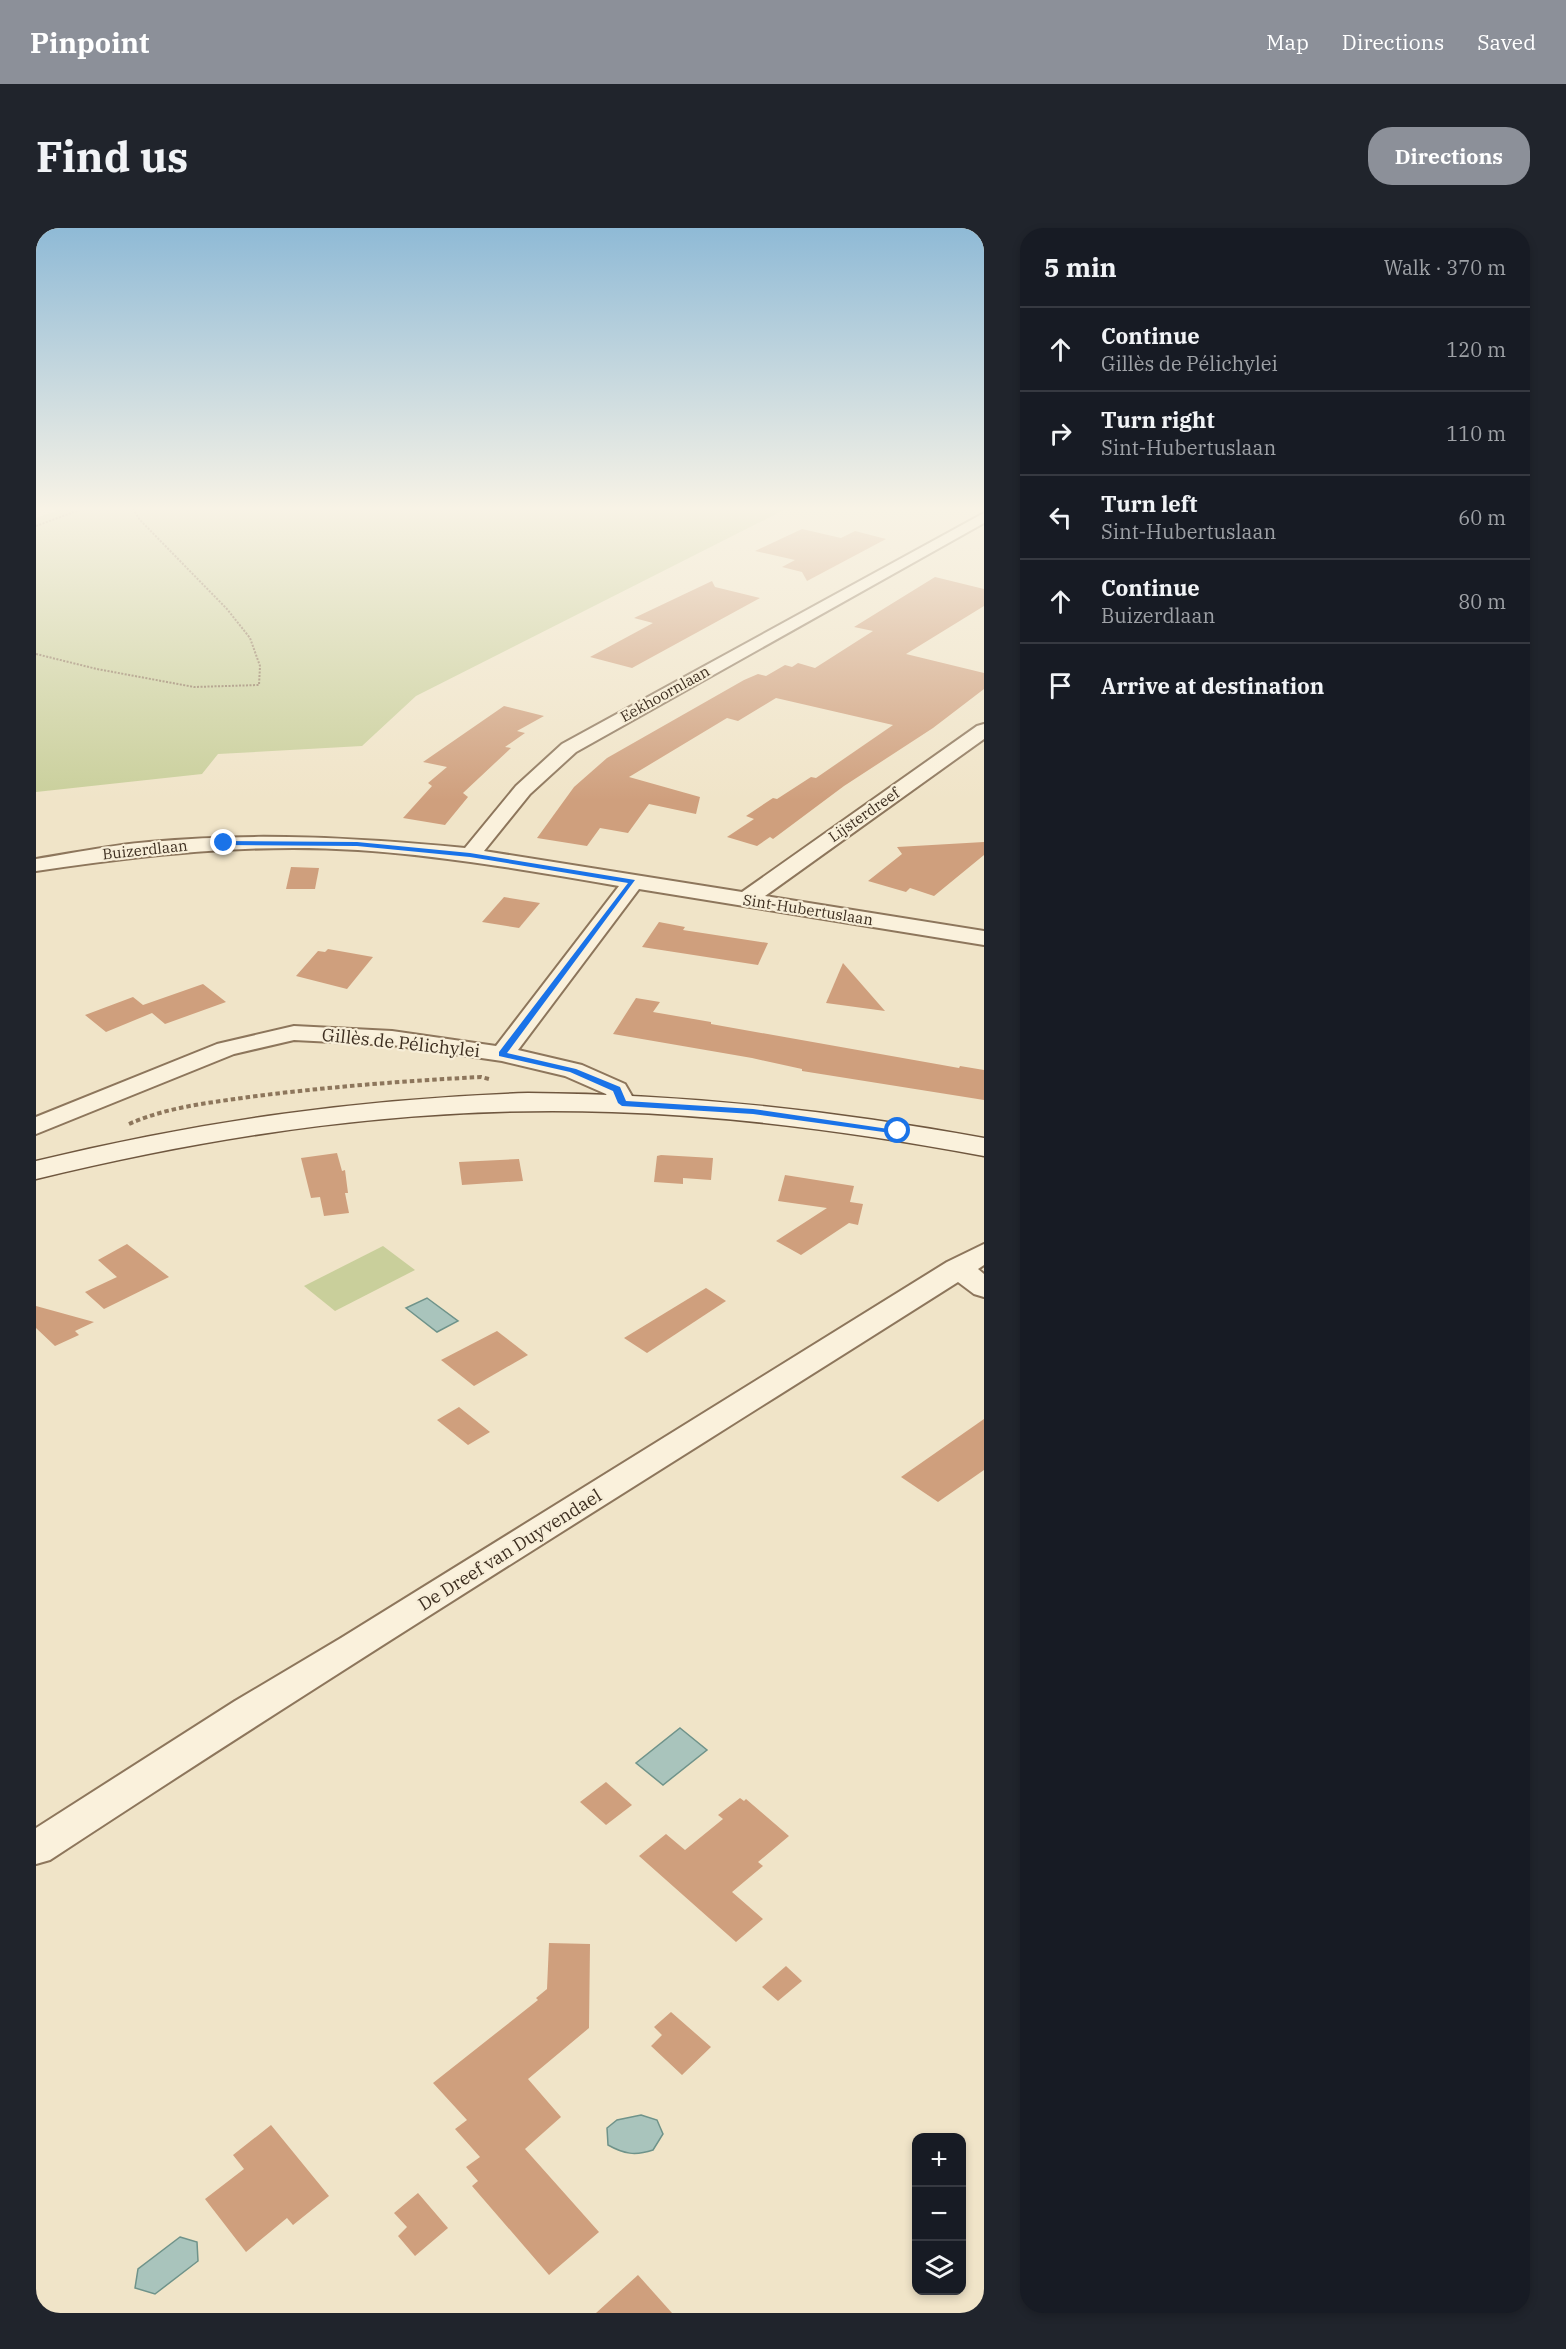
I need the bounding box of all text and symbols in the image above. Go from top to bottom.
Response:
text: Pinpoint [30,24,150,61]
text: Map [1266,28,1309,56]
text: Directions [1342,28,1444,56]
text: Saved [1477,28,1536,56]
button: Directions [1368,127,1530,185]
text: Find us [36,129,188,184]
text: 5 min [1044,250,1117,284]
text: Walk · 370 m [1384,254,1506,281]
text: Continue [1101,321,1200,350]
icon: ahead [1044,333,1077,366]
text: 120 m [1446,336,1506,363]
text: Gillès de Pélichylei [1101,350,1278,377]
text: Turn right [1101,405,1215,434]
icon: right [1044,417,1077,450]
text: 110 m [1446,420,1506,447]
text: Sint-Hubertuslaan [1101,434,1276,461]
text: Turn left [1101,489,1197,518]
icon: left [1044,501,1077,534]
text: 60 m [1458,504,1506,531]
text: Sint-Hubertuslaan [1101,518,1276,545]
text: Continue [1101,573,1200,602]
icon: ahead [1044,585,1077,618]
text: 80 m [1458,588,1506,615]
text: Buizerdlaan [1101,602,1215,629]
street label: Eekhoornlaan [617,661,713,726]
icon: arrive [1044,669,1077,702]
text: Arrive at destination [1101,671,1324,700]
street label: Lijsterdreef [825,783,904,846]
route end [210,829,236,855]
street label: Buizerdlaan [101,836,189,863]
street label: Sint-Hubertuslaan [742,890,875,929]
street label: Gillès de Pélichylei [321,1023,482,1062]
route start [884,1117,910,1143]
street label: De Dreef van Duyvendael [414,1484,606,1616]
map controls [912,2133,966,2295]
button: + [912,2133,966,2187]
button: − [912,2187,966,2241]
button: layers [912,2241,966,2295]

